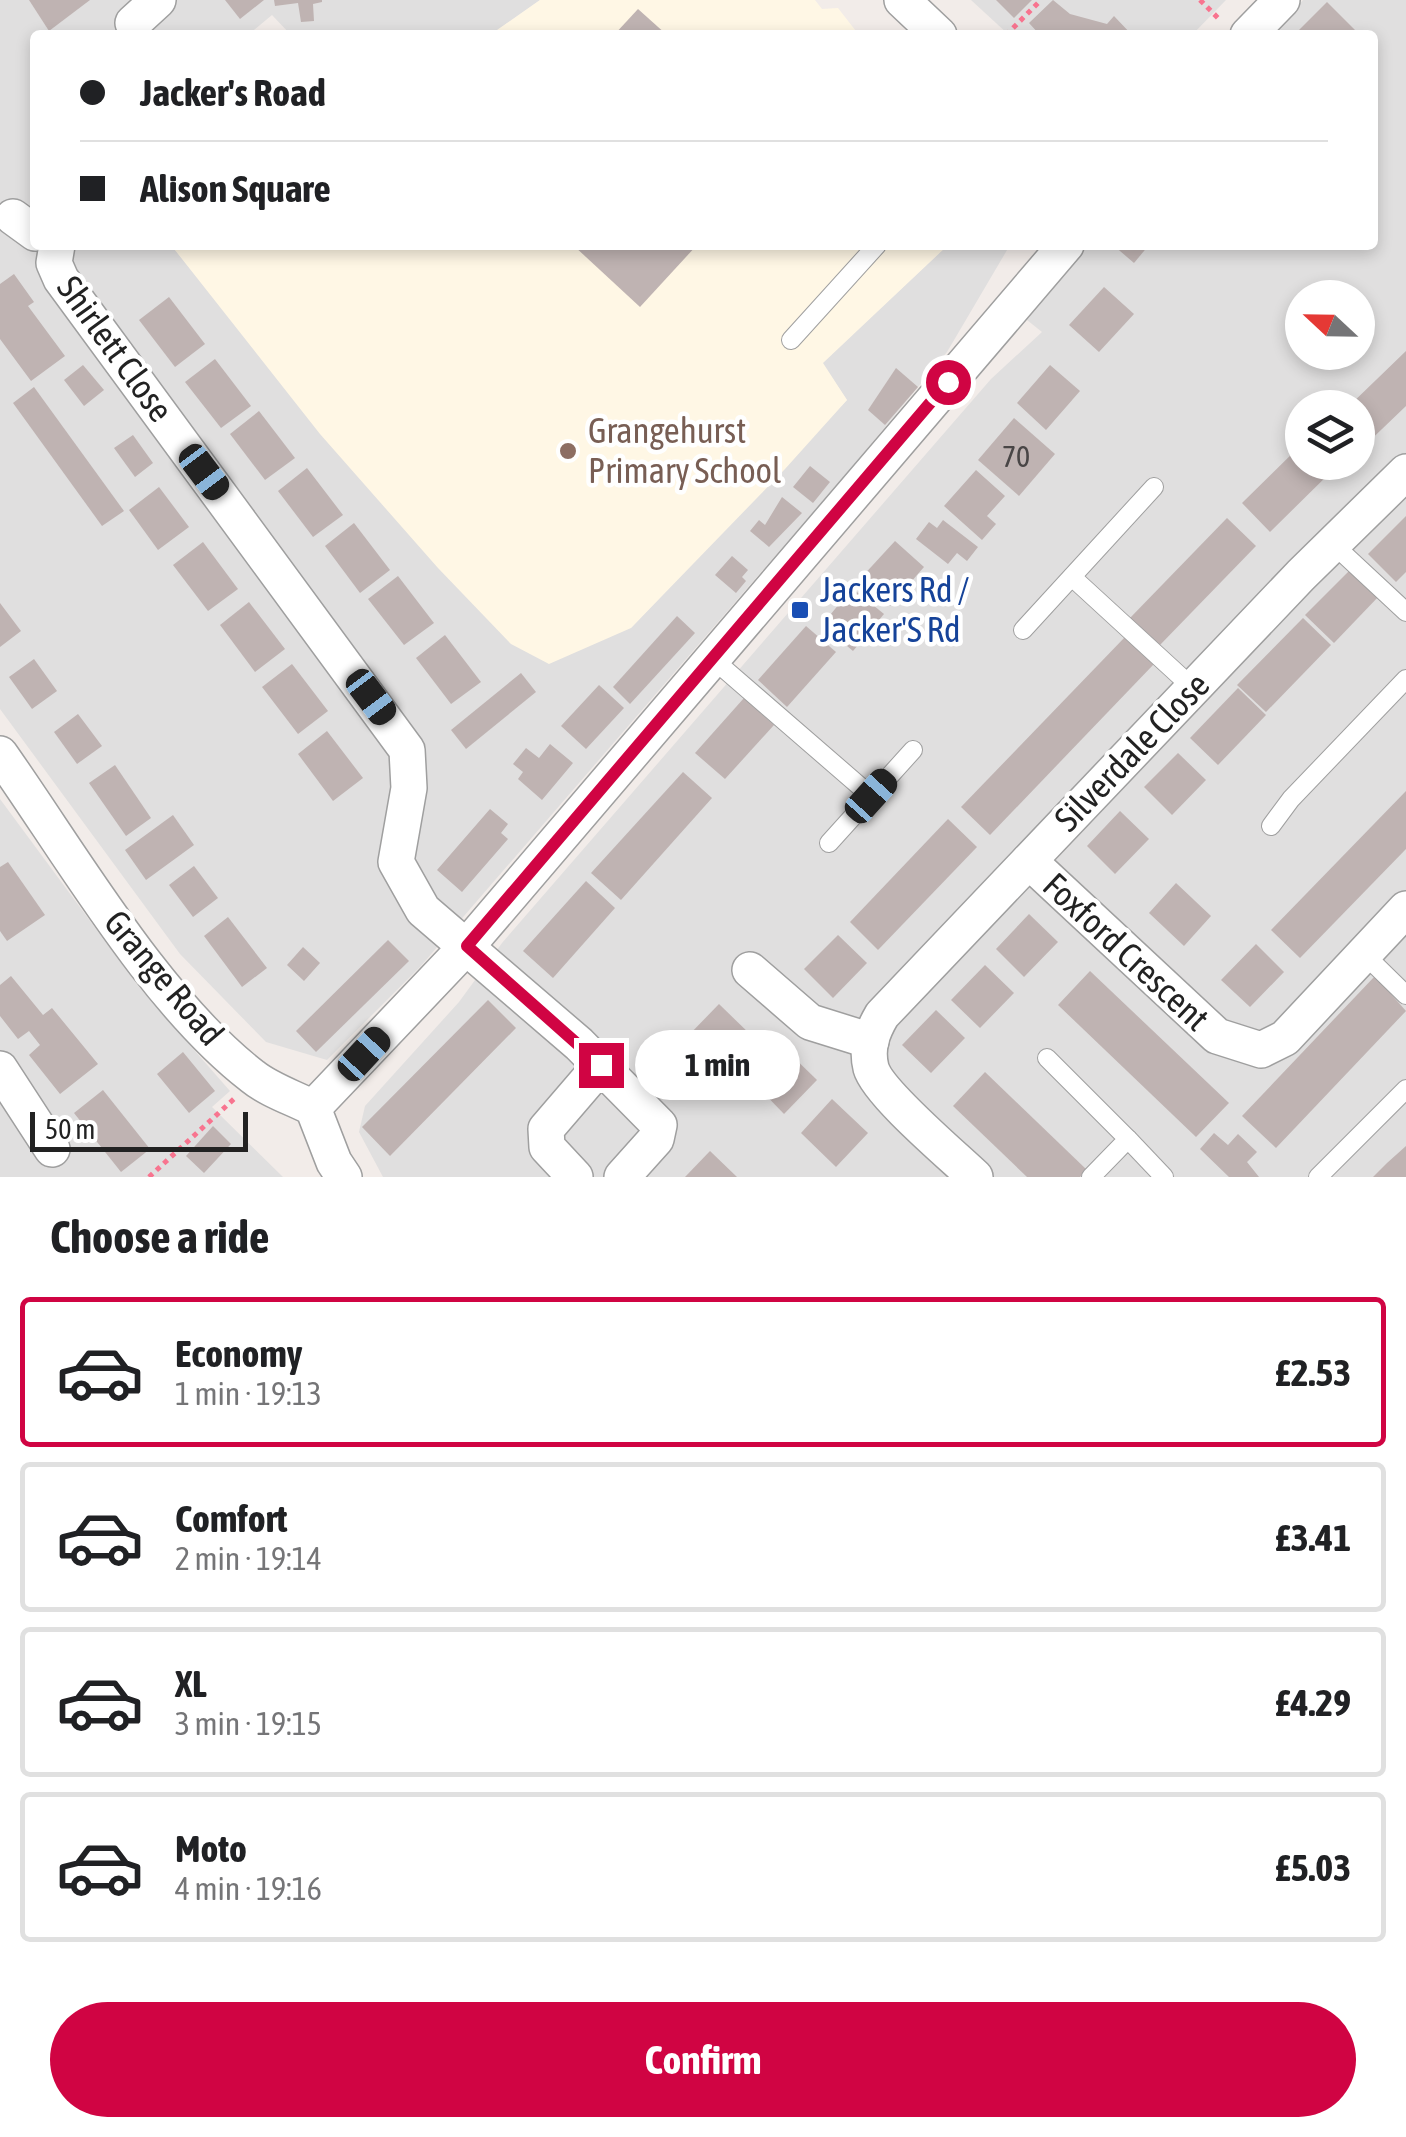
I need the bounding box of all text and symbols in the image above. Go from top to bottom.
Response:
text: Jacker's Road [140,71,326,114]
text: Alison Square [140,167,331,210]
street label: Shirlett Close [50,268,182,429]
north arrow [1285,280,1375,370]
map controls [1285,280,1375,480]
route start [926,360,971,405]
button: layers [1285,390,1375,480]
place label: Grangehurst Primary School [588,410,781,490]
car [174,439,234,505]
house number: 70 [1002,439,1030,473]
marker: Grangehurst Primary School [557,440,579,462]
place label: Jackers Rd / Jacker'S Rd [820,569,969,649]
marker: Jackers Rd / Jacker'S Rd [789,599,811,621]
car [341,664,401,730]
street label: Silverdale Close [1046,664,1216,839]
car [840,764,902,828]
street label: Foxford Crescent [1036,864,1218,1038]
street label: Grange Road [97,902,233,1053]
car [333,1022,395,1086]
callout: 1 min [636,1030,801,1100]
route end [579,1043,624,1088]
text: 1 min [685,1046,750,1083]
scale bar [30,1107,248,1152]
text: 50 m [45,1113,95,1145]
text: Choose a ride [50,1211,269,1263]
icon: car [55,1327,145,1417]
text: Economy [175,1332,302,1375]
text: £2.53 [1275,1351,1351,1394]
text: 1 min · 19:13 [175,1375,322,1412]
icon: car [55,1492,145,1582]
text: Comfort [175,1497,287,1540]
text: £3.41 [1275,1516,1351,1559]
text: 2 min · 19:14 [175,1540,322,1577]
icon: car [55,1657,145,1747]
text: XL [175,1662,207,1705]
text: £4.29 [1275,1681,1351,1724]
text: 3 min · 19:15 [175,1705,322,1742]
icon: car [55,1822,145,1912]
text: Moto [175,1827,247,1870]
text: £5.03 [1275,1846,1351,1889]
text: 4 min · 19:16 [175,1870,322,1907]
button: Confirm [50,2002,1356,2117]

